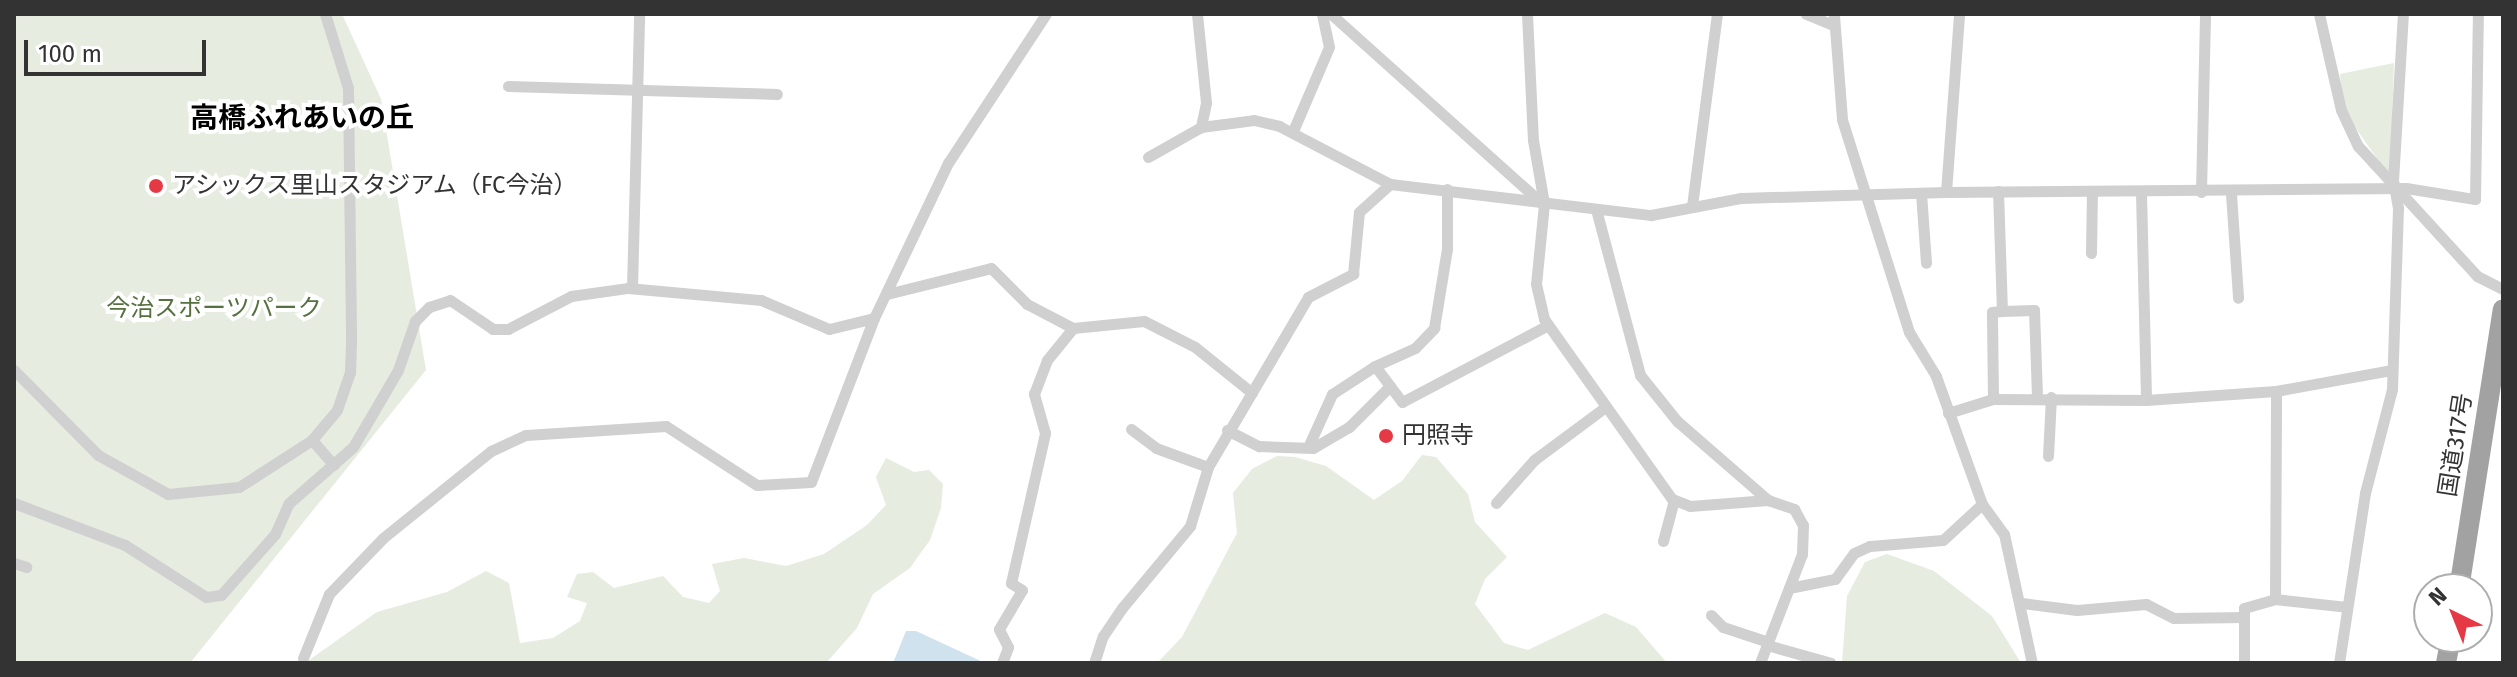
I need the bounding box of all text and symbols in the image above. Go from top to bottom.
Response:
scale bar [28,24,210,74]
text: 100 m [38,40,102,68]
district label: 高橋ふれあいの丘 [190,101,414,135]
place label: アシックス里山スタジアム（FC今治） [172,172,581,200]
marker: アシックス里山スタジアム（FC今治） [147,177,165,195]
park label: 今治スポーツパーク [106,295,322,323]
street label: 国道317号 [2434,391,2478,499]
place label: 円照寺 [1402,422,1474,450]
marker: 円照寺 [1377,427,1395,445]
north arrow [2413,573,2493,653]
text: N [2423,582,2452,611]

